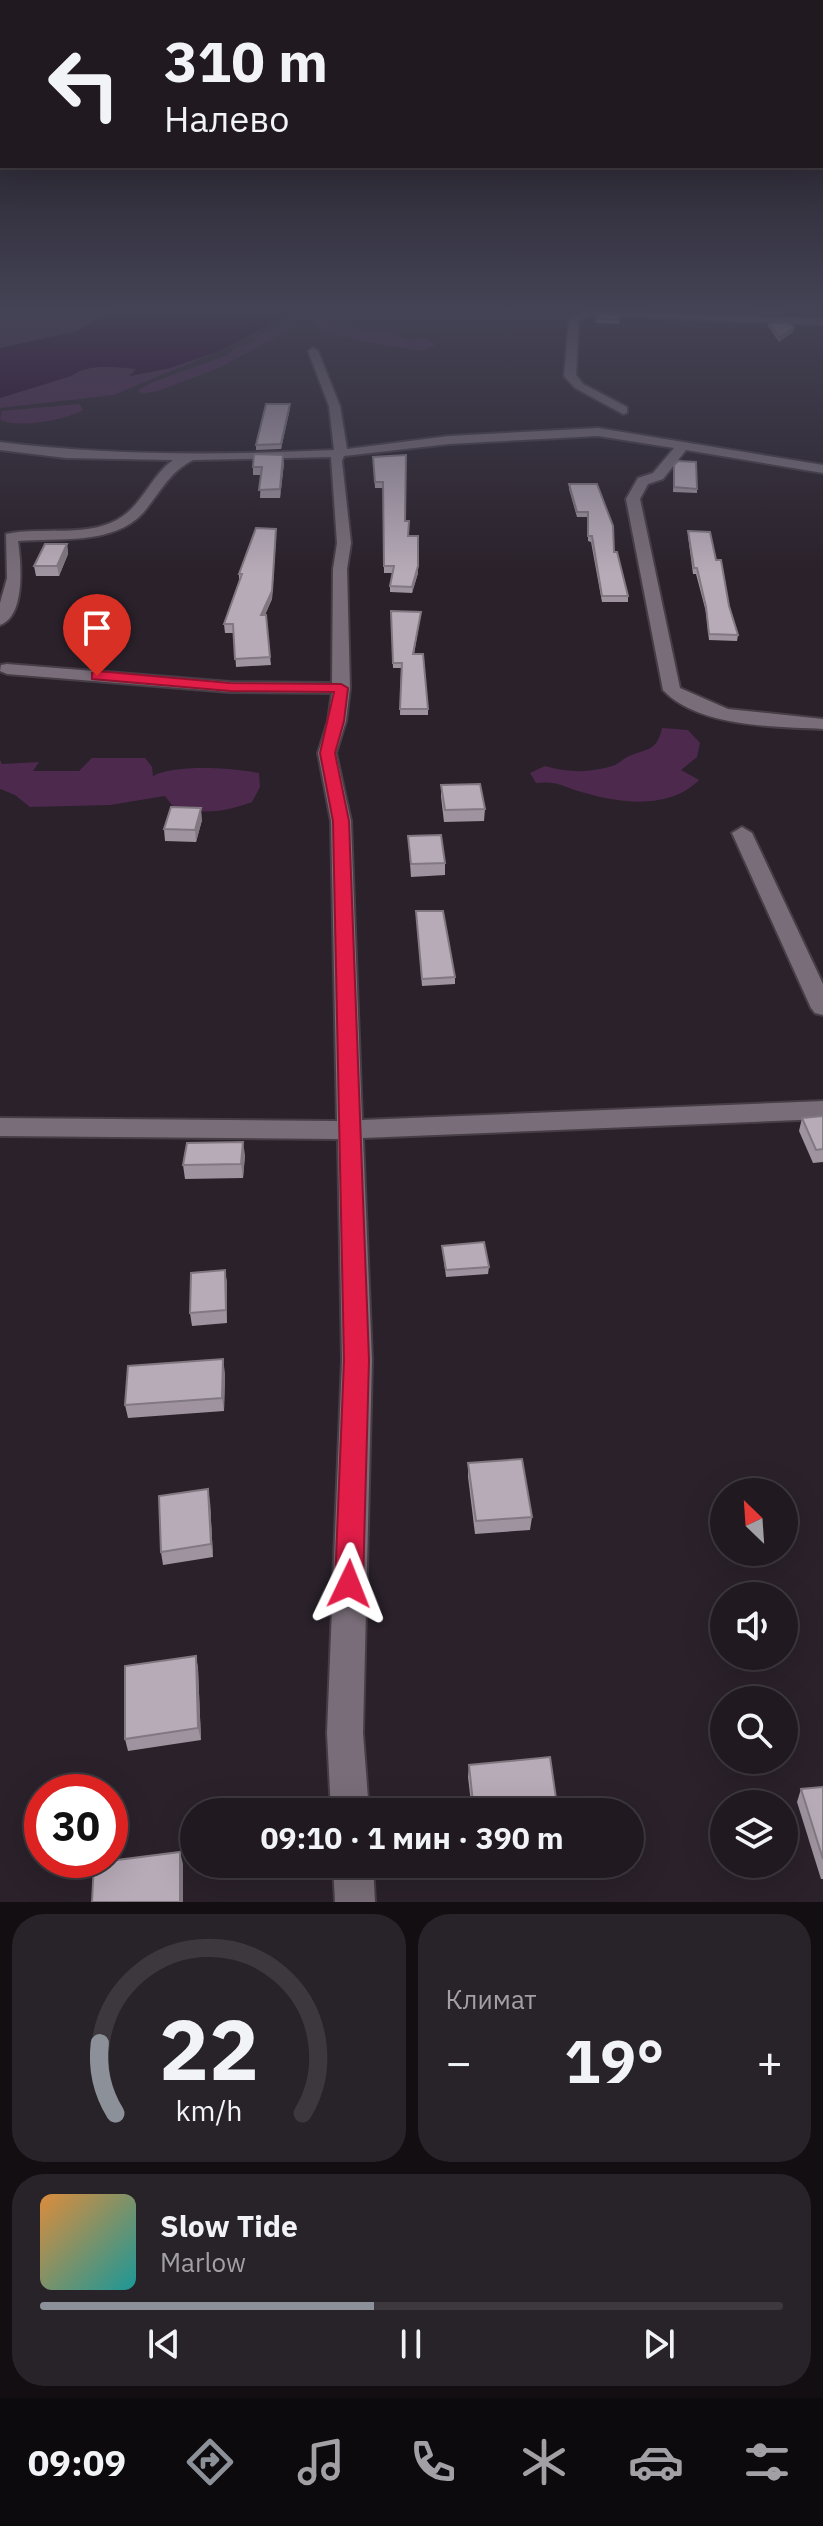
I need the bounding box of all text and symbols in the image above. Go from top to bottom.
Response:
text: 310 m [164,25,328,97]
icon: left [32,32,136,136]
text: Налево [164,95,289,142]
pin [63,594,131,676]
icon: arrive [75,606,119,650]
north arrow [710,1478,798,1566]
map controls [710,1478,798,1878]
position arrow [307,1542,391,1626]
button: sound [710,1582,798,1670]
button: search [710,1686,798,1774]
speed limit sign: 30 [24,1774,128,1878]
button: layers [710,1790,798,1878]
text: 09:10 · 1 мин · 390 m [260,1818,564,1857]
text: Климат [446,1982,537,2016]
text: 22 [159,1995,259,2103]
text: 19° [564,2021,664,2100]
text: − [446,2033,472,2090]
text: + [757,2033,783,2090]
text: km/h [175,2092,242,2129]
text: Slow Tide [160,2206,298,2245]
text: Marlow [160,2245,246,2279]
icon: previous [142,2322,186,2366]
icon: pause [389,2322,433,2366]
icon: next [637,2322,681,2366]
icon: directions [182,2434,238,2490]
icon: music [293,2434,349,2490]
icon: phone [405,2434,461,2490]
icon: climate [516,2434,572,2490]
icon: car [628,2434,684,2490]
icon: filters [739,2434,795,2490]
text: 09:09 [28,2439,126,2486]

